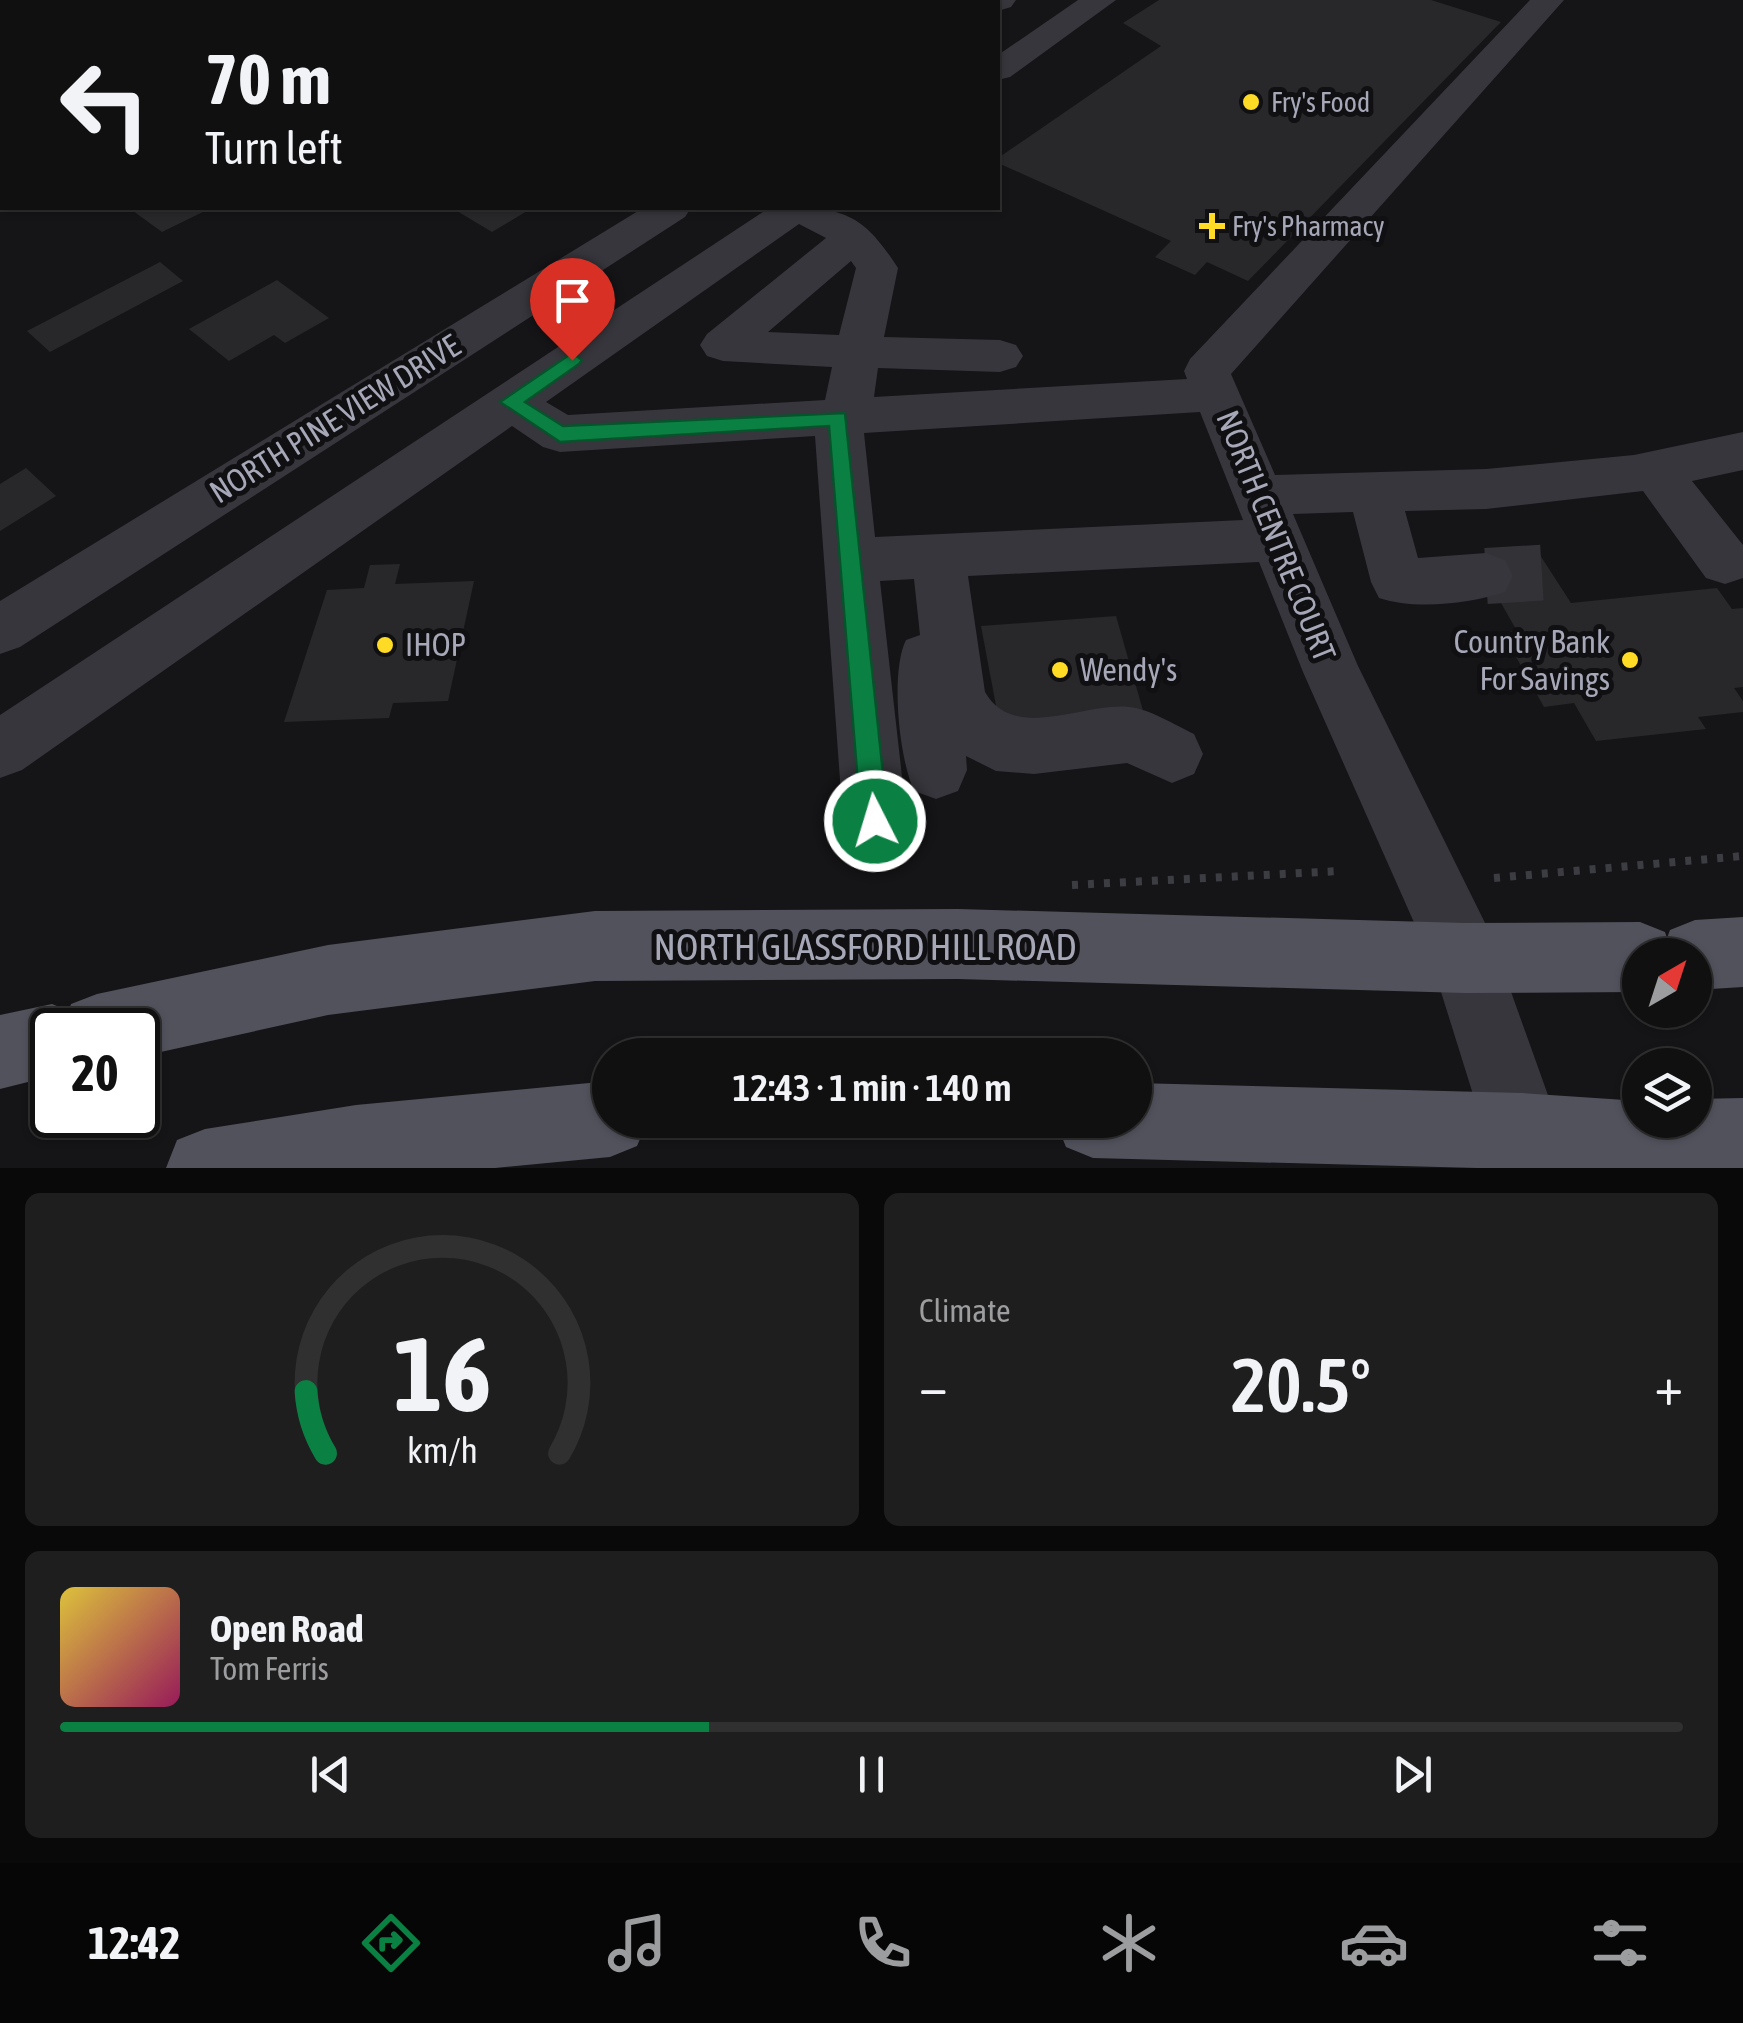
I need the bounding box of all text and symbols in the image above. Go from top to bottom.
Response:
text: 70 m [205,39,331,119]
icon: left [40,40,170,170]
place label: Fry's Food [1271,86,1370,118]
marker: Fry's Food [1240,91,1262,113]
text: Turn left [205,122,343,174]
place label: Fry's Pharmacy [1232,210,1385,242]
marker: Fry's Pharmacy [1201,215,1223,237]
pin [530,258,615,361]
icon: arrive [545,273,600,328]
street label: NORTH PINE VIEW DRIVE [203,326,467,511]
street label: NORTH CENTRE COURT [1209,405,1344,667]
place label: Country Bank For Savings [1454,623,1610,697]
place label: IHOP [405,626,466,663]
marker: IHOP [374,634,396,656]
marker: Country Bank For Savings [1619,649,1641,671]
place label: Wendy's [1080,651,1177,688]
marker: Wendy's [1049,659,1071,681]
position arrow [823,769,927,873]
street label: NORTH GLASSFORD HILL ROAD [653,925,1077,968]
north arrow [1622,938,1712,1028]
map controls [1622,938,1712,1138]
speed limit sign: 20 [30,1008,160,1138]
button: layers [1622,1048,1712,1138]
text: 12:43 · 1 min · 140 m [732,1066,1012,1109]
text: Climate [919,1292,1011,1329]
text: 16 [393,1314,491,1433]
text: 20.5° [1231,1342,1371,1428]
text: − [919,1354,948,1417]
text: + [1654,1354,1683,1417]
text: km/h [407,1430,477,1471]
text: Open Road [210,1607,364,1650]
text: Tom Ferris [210,1650,329,1687]
icon: previous [303,1747,358,1802]
icon: pause [844,1747,899,1802]
icon: next [1385,1747,1440,1802]
icon: directions [356,1908,426,1978]
icon: music [602,1908,672,1978]
icon: phone [848,1908,918,1978]
icon: climate [1094,1908,1164,1978]
icon: car [1339,1908,1409,1978]
icon: filters [1585,1908,1655,1978]
text: 12:42 [88,1917,181,1969]

